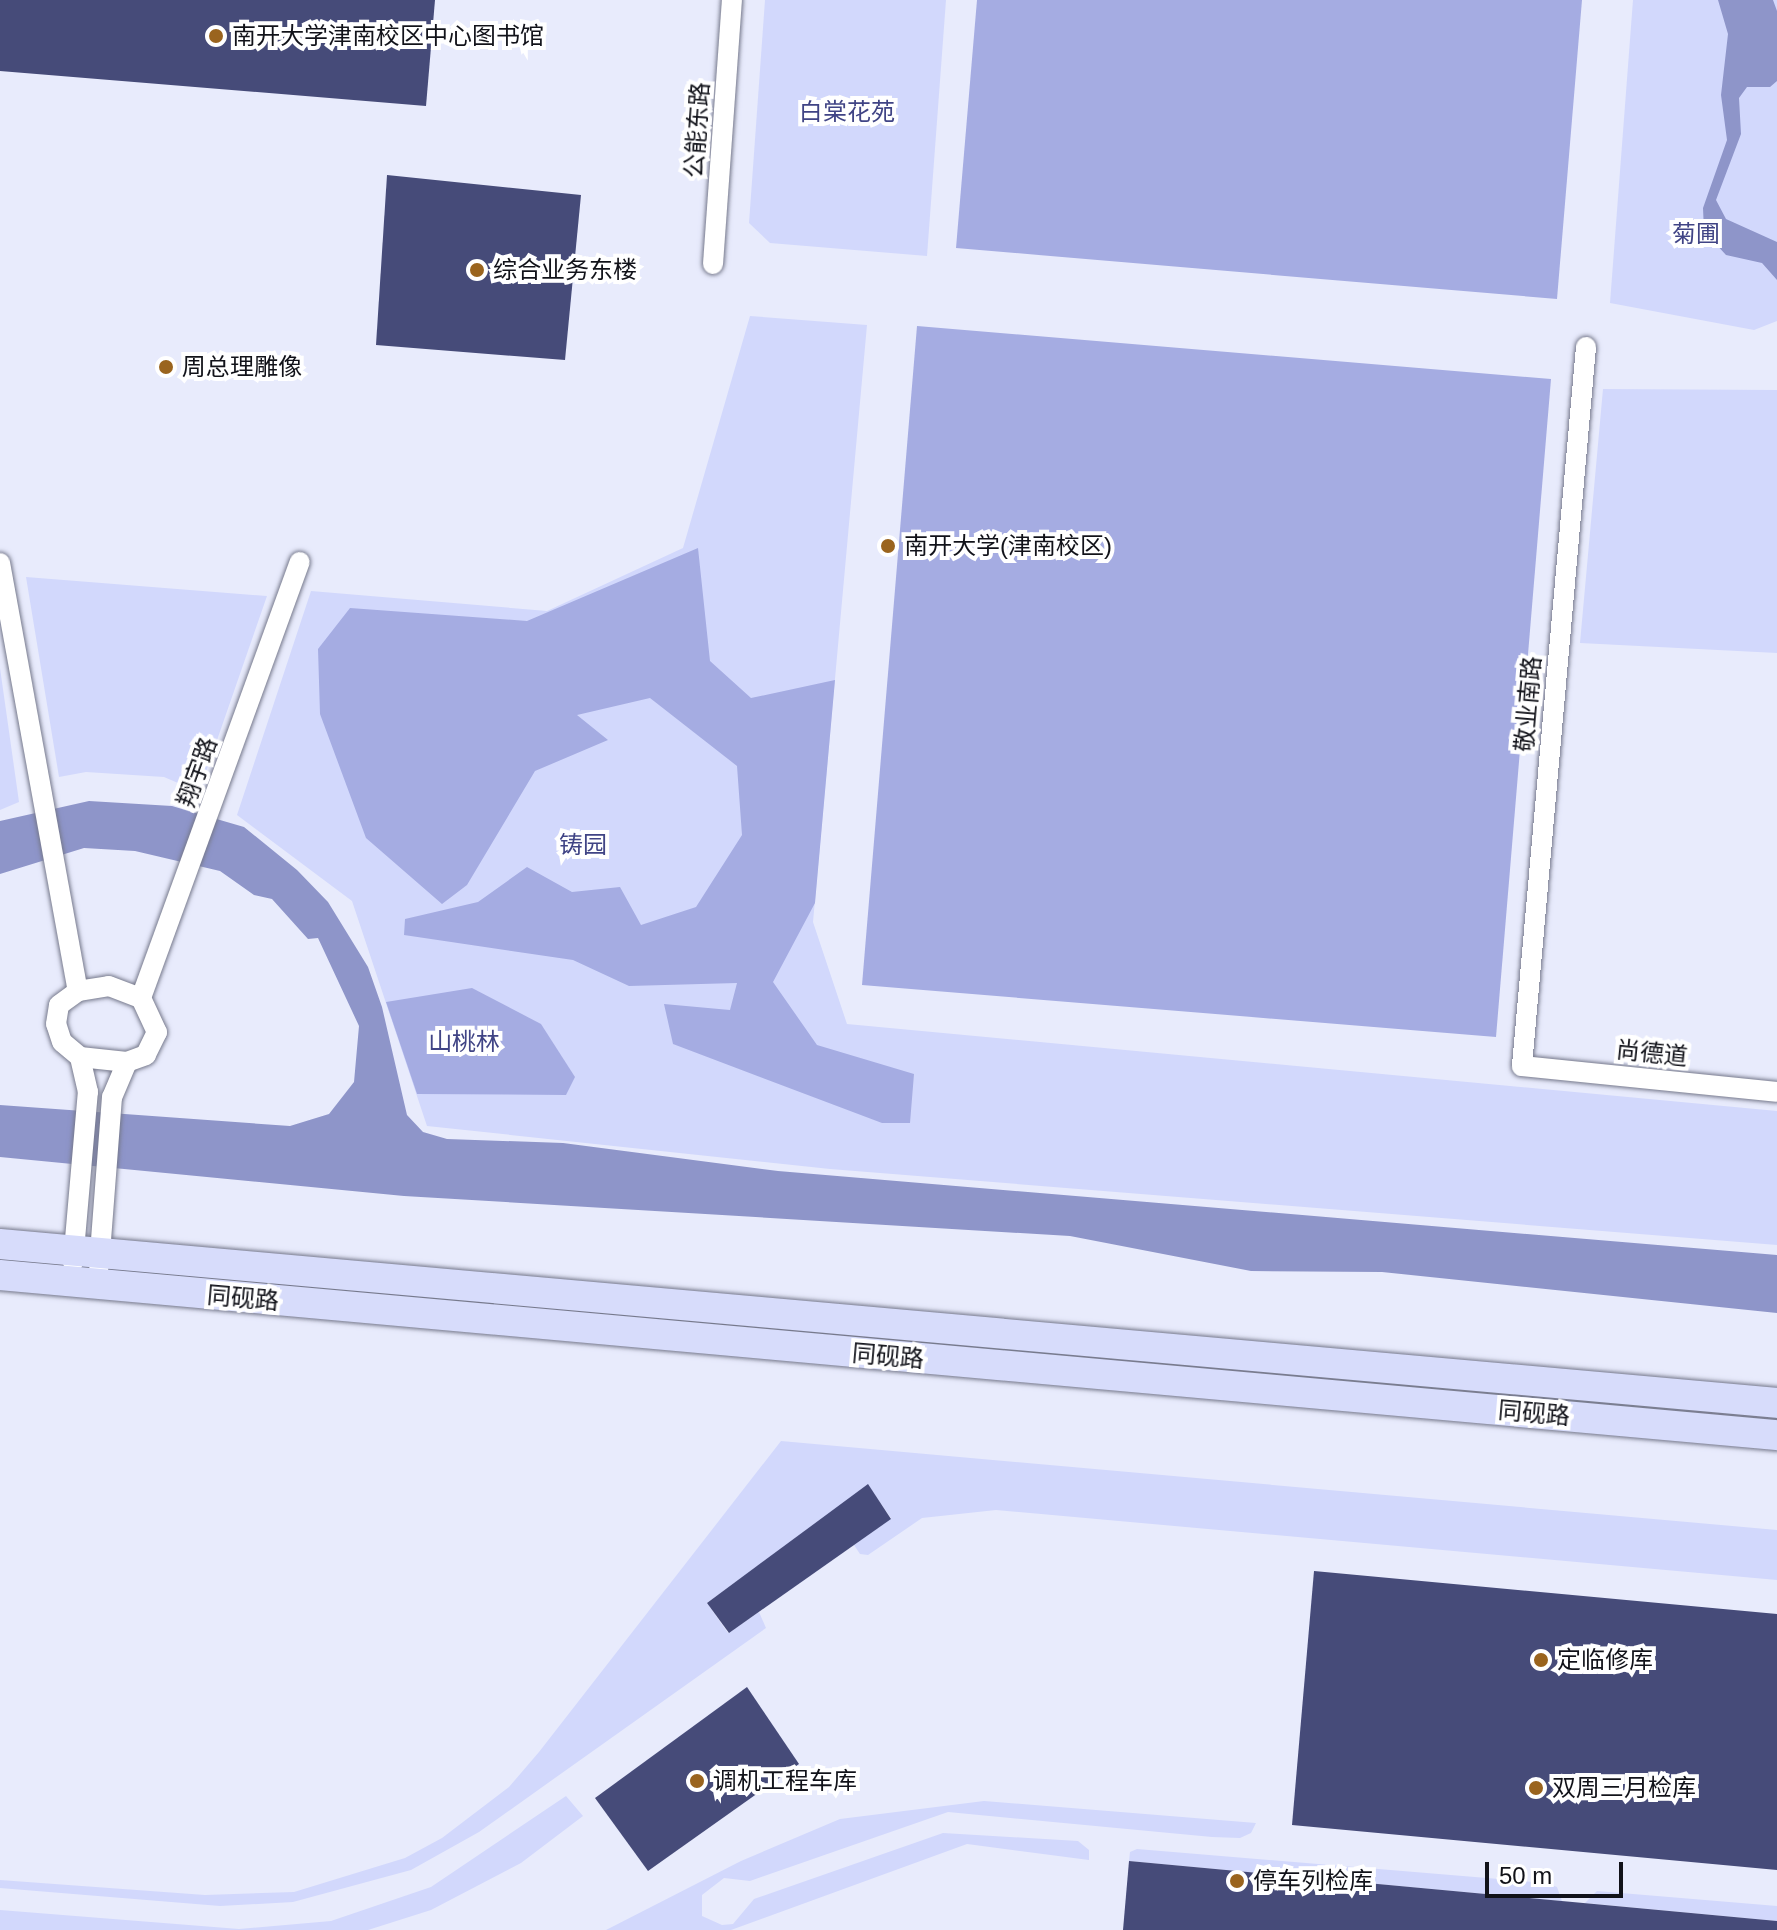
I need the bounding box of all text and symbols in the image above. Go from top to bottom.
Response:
place label: 南开大学津南校区中心图书馆 [232,22,544,50]
marker: 南开大学津南校区中心图书馆 [207,27,225,45]
street label: 公能东路 [679,81,715,179]
park label: 白棠花苑 [799,98,895,126]
park label: 菊圃 [1672,220,1720,248]
place label: 综合业务东楼 [493,256,637,284]
marker: 综合业务东楼 [468,261,486,279]
place label: 周总理雕像 [182,353,302,381]
marker: 周总理雕像 [157,358,175,376]
place label: 南开大学(津南校区) [904,532,1112,560]
marker: 南开大学(津南校区) [879,537,897,555]
street label: 敬业南路 [1509,655,1547,753]
street label: 翔宇路 [171,733,223,811]
park label: 铸园 [559,831,607,859]
park label: 山桃林 [428,1028,500,1056]
street label: 尚德道 [1615,1035,1689,1071]
street label: 同砚路 [206,1281,280,1315]
street label: 同砚路 [851,1339,925,1373]
street label: 同砚路 [1497,1396,1571,1430]
place label: 定临修库 [1557,1646,1653,1674]
marker: 定临修库 [1532,1651,1550,1669]
place label: 调机工程车库 [713,1767,857,1795]
marker: 调机工程车库 [688,1772,706,1790]
place label: 双周三月检库 [1552,1774,1696,1802]
marker: 双周三月检库 [1527,1779,1545,1797]
scale bar [1489,1846,1627,1896]
text: 50 m [1499,1862,1552,1889]
place label: 停车列检库 [1253,1867,1373,1895]
marker: 停车列检库 [1228,1872,1246,1890]

